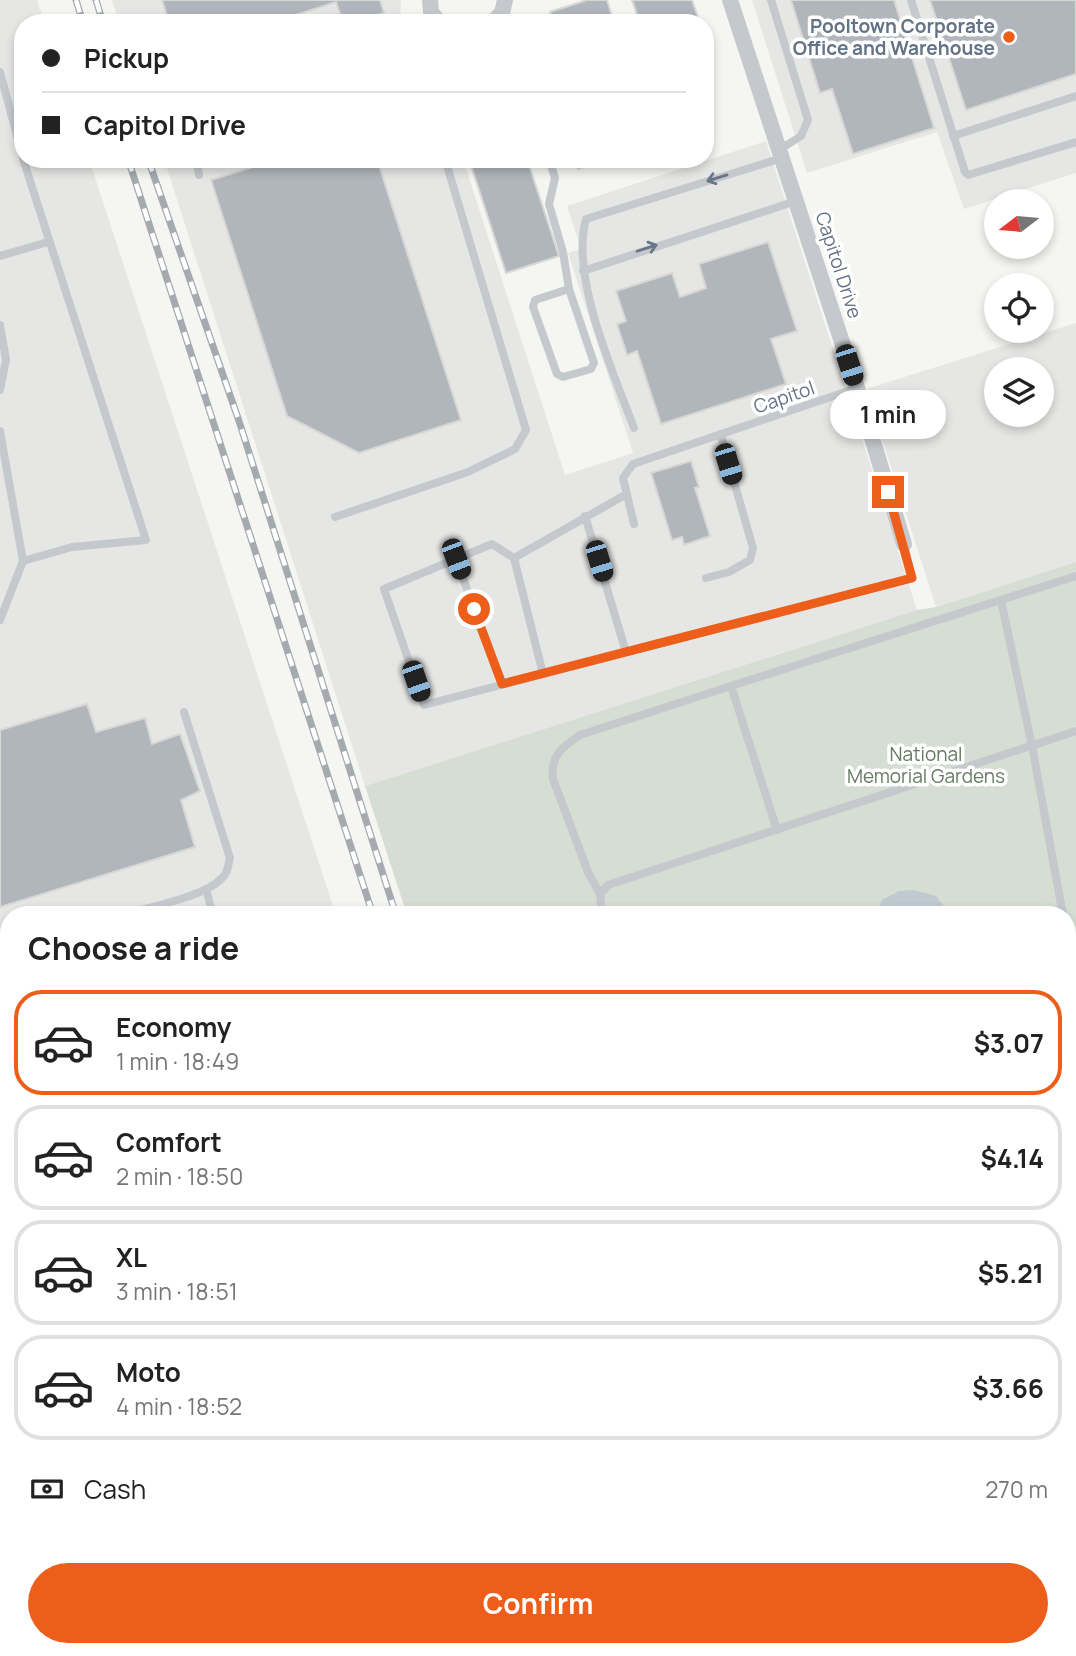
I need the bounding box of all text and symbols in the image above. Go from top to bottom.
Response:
place label: Pooltown Corporate Office and Warehouse [793,13,995,61]
marker: Pooltown Corporate Office and Warehouse [1001,29,1017,45]
text: Pickup [84,40,169,76]
text: Capitol Drive [84,107,246,143]
one-way arrow [706,173,728,185]
north arrow [984,189,1054,259]
map controls [984,189,1054,427]
street label: Capitol Drive [809,208,869,322]
one-way arrow [636,240,658,253]
button: locate [984,273,1054,343]
car [833,342,866,388]
button: layers [984,357,1054,427]
street label: Capitol [750,374,818,420]
callout: 1 min [830,391,946,440]
text: 1 min [860,398,916,430]
car [712,441,745,487]
route end [872,476,904,508]
car [439,536,474,582]
car [583,538,616,584]
route start [458,593,490,625]
car [400,658,433,704]
park label: National Memorial Gardens [847,741,1005,789]
text: Choose a ride [28,926,239,970]
text: Economy [116,1009,231,1045]
icon: car [32,1011,95,1074]
text: $3.07 [974,1025,1044,1061]
text: 1 min · 18:49 [116,1045,239,1077]
text: Comfort [116,1124,222,1160]
icon: car [32,1126,95,1189]
text: $4.14 [980,1140,1044,1176]
text: 2 min · 18:50 [116,1160,243,1192]
text: XL [116,1239,147,1275]
icon: car [32,1241,95,1304]
text: $5.21 [978,1255,1044,1291]
text: 3 min · 18:51 [116,1275,238,1307]
text: Moto [116,1354,181,1390]
icon: car [32,1356,95,1419]
text: $3.66 [972,1370,1044,1406]
text: 4 min · 18:52 [116,1390,242,1422]
icon: cash [28,1470,66,1508]
text: Cash [84,1471,146,1507]
text: 270 m [985,1473,1048,1505]
button: Confirm [28,1563,1048,1643]

